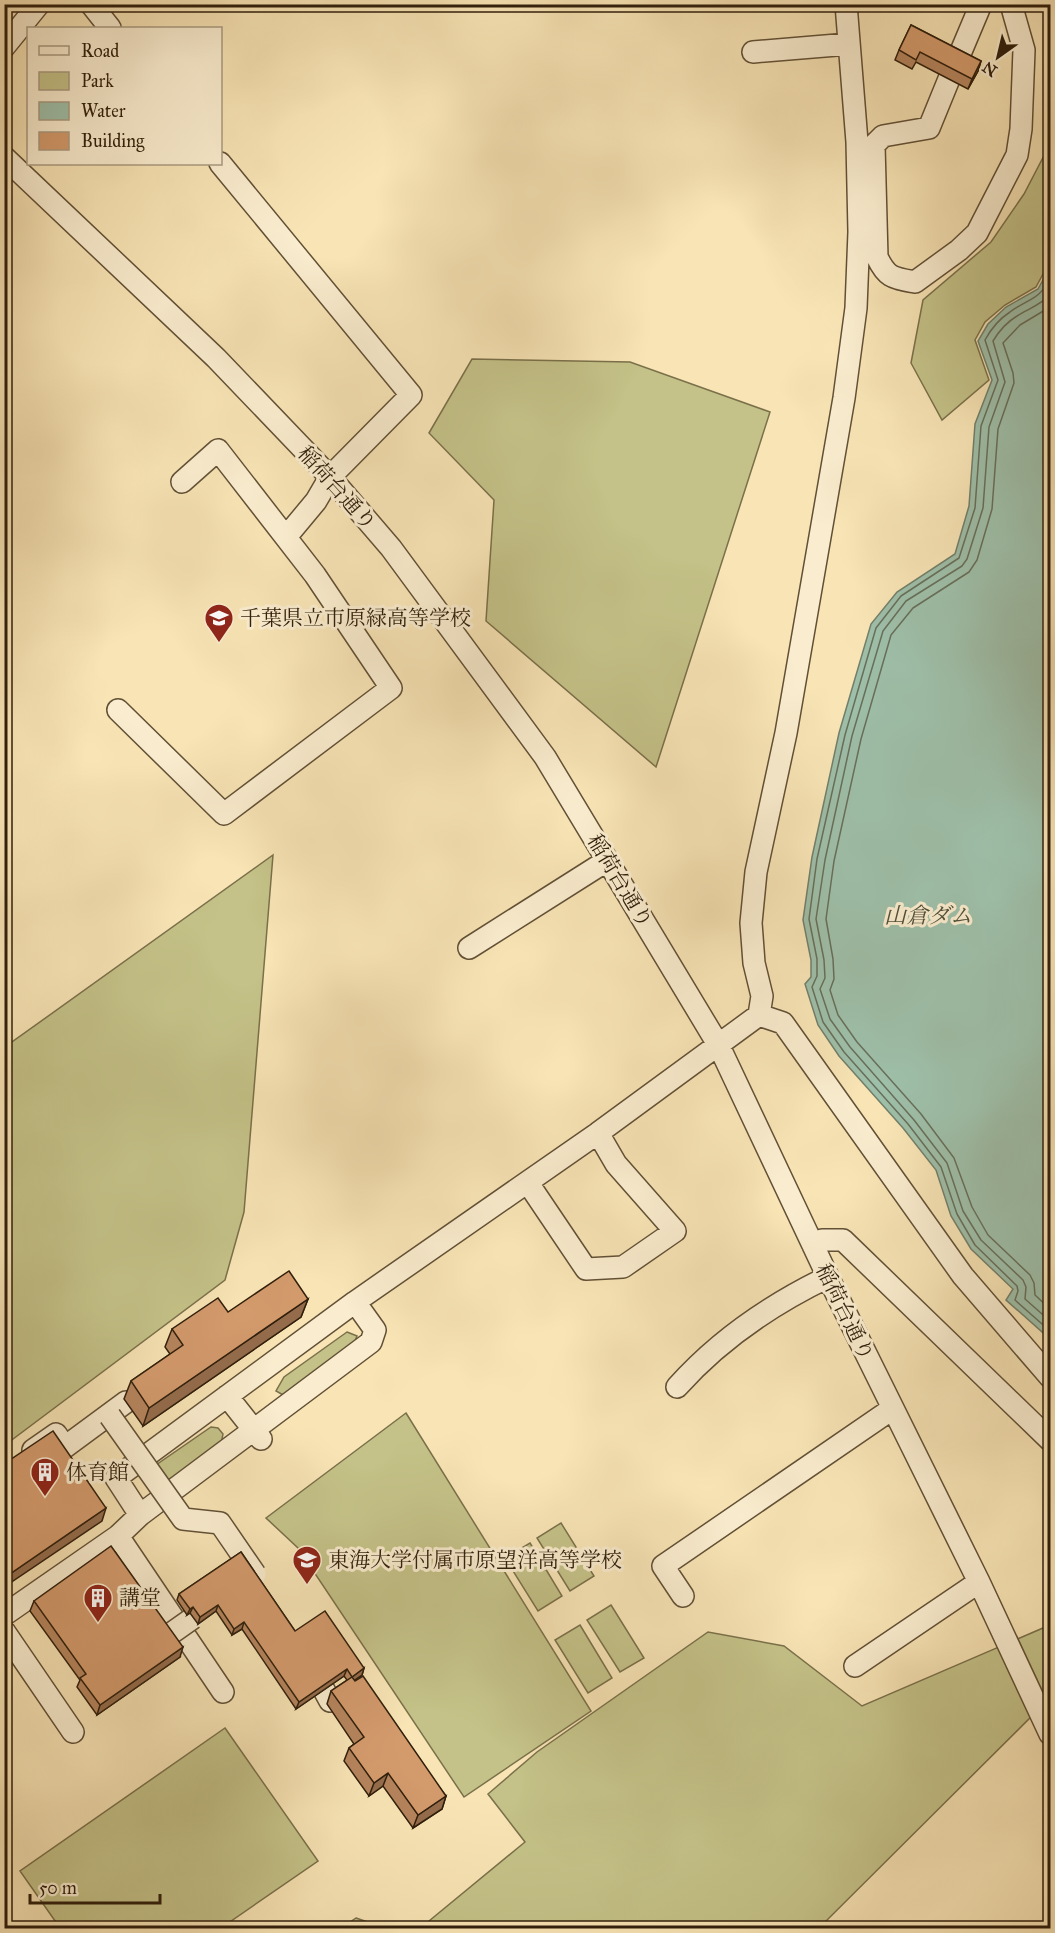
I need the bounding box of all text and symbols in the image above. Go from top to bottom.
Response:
legend [27,27,222,165]
north arrow [968,27,1028,87]
text: Road [81,40,119,62]
text: N [979,57,1001,81]
text: Park [81,70,114,92]
text: Water [81,100,126,122]
text: Building [81,130,145,153]
street label: 稲荷台通り [292,440,382,536]
school or university icon: 千葉県立市原緑高等学校 [203,602,235,644]
place label: 千葉県立市原緑高等学校 [240,605,471,631]
street label: 稲荷台通り [582,829,658,933]
water label: 山倉ダム [884,902,972,929]
street label: 稲荷台通り [810,1259,880,1365]
building icon: 体育館 [29,1456,61,1498]
place label: 体育館 [66,1459,129,1485]
school or university icon: 東海大学付属市原望洋高等学校 [291,1544,323,1586]
place label: 東海大学付属市原望洋高等学校 [328,1547,622,1573]
building icon: 講堂 [82,1582,114,1624]
place label: 講堂 [119,1585,161,1611]
scale bar [30,1867,160,1905]
text: 50 m [39,1877,77,1899]

